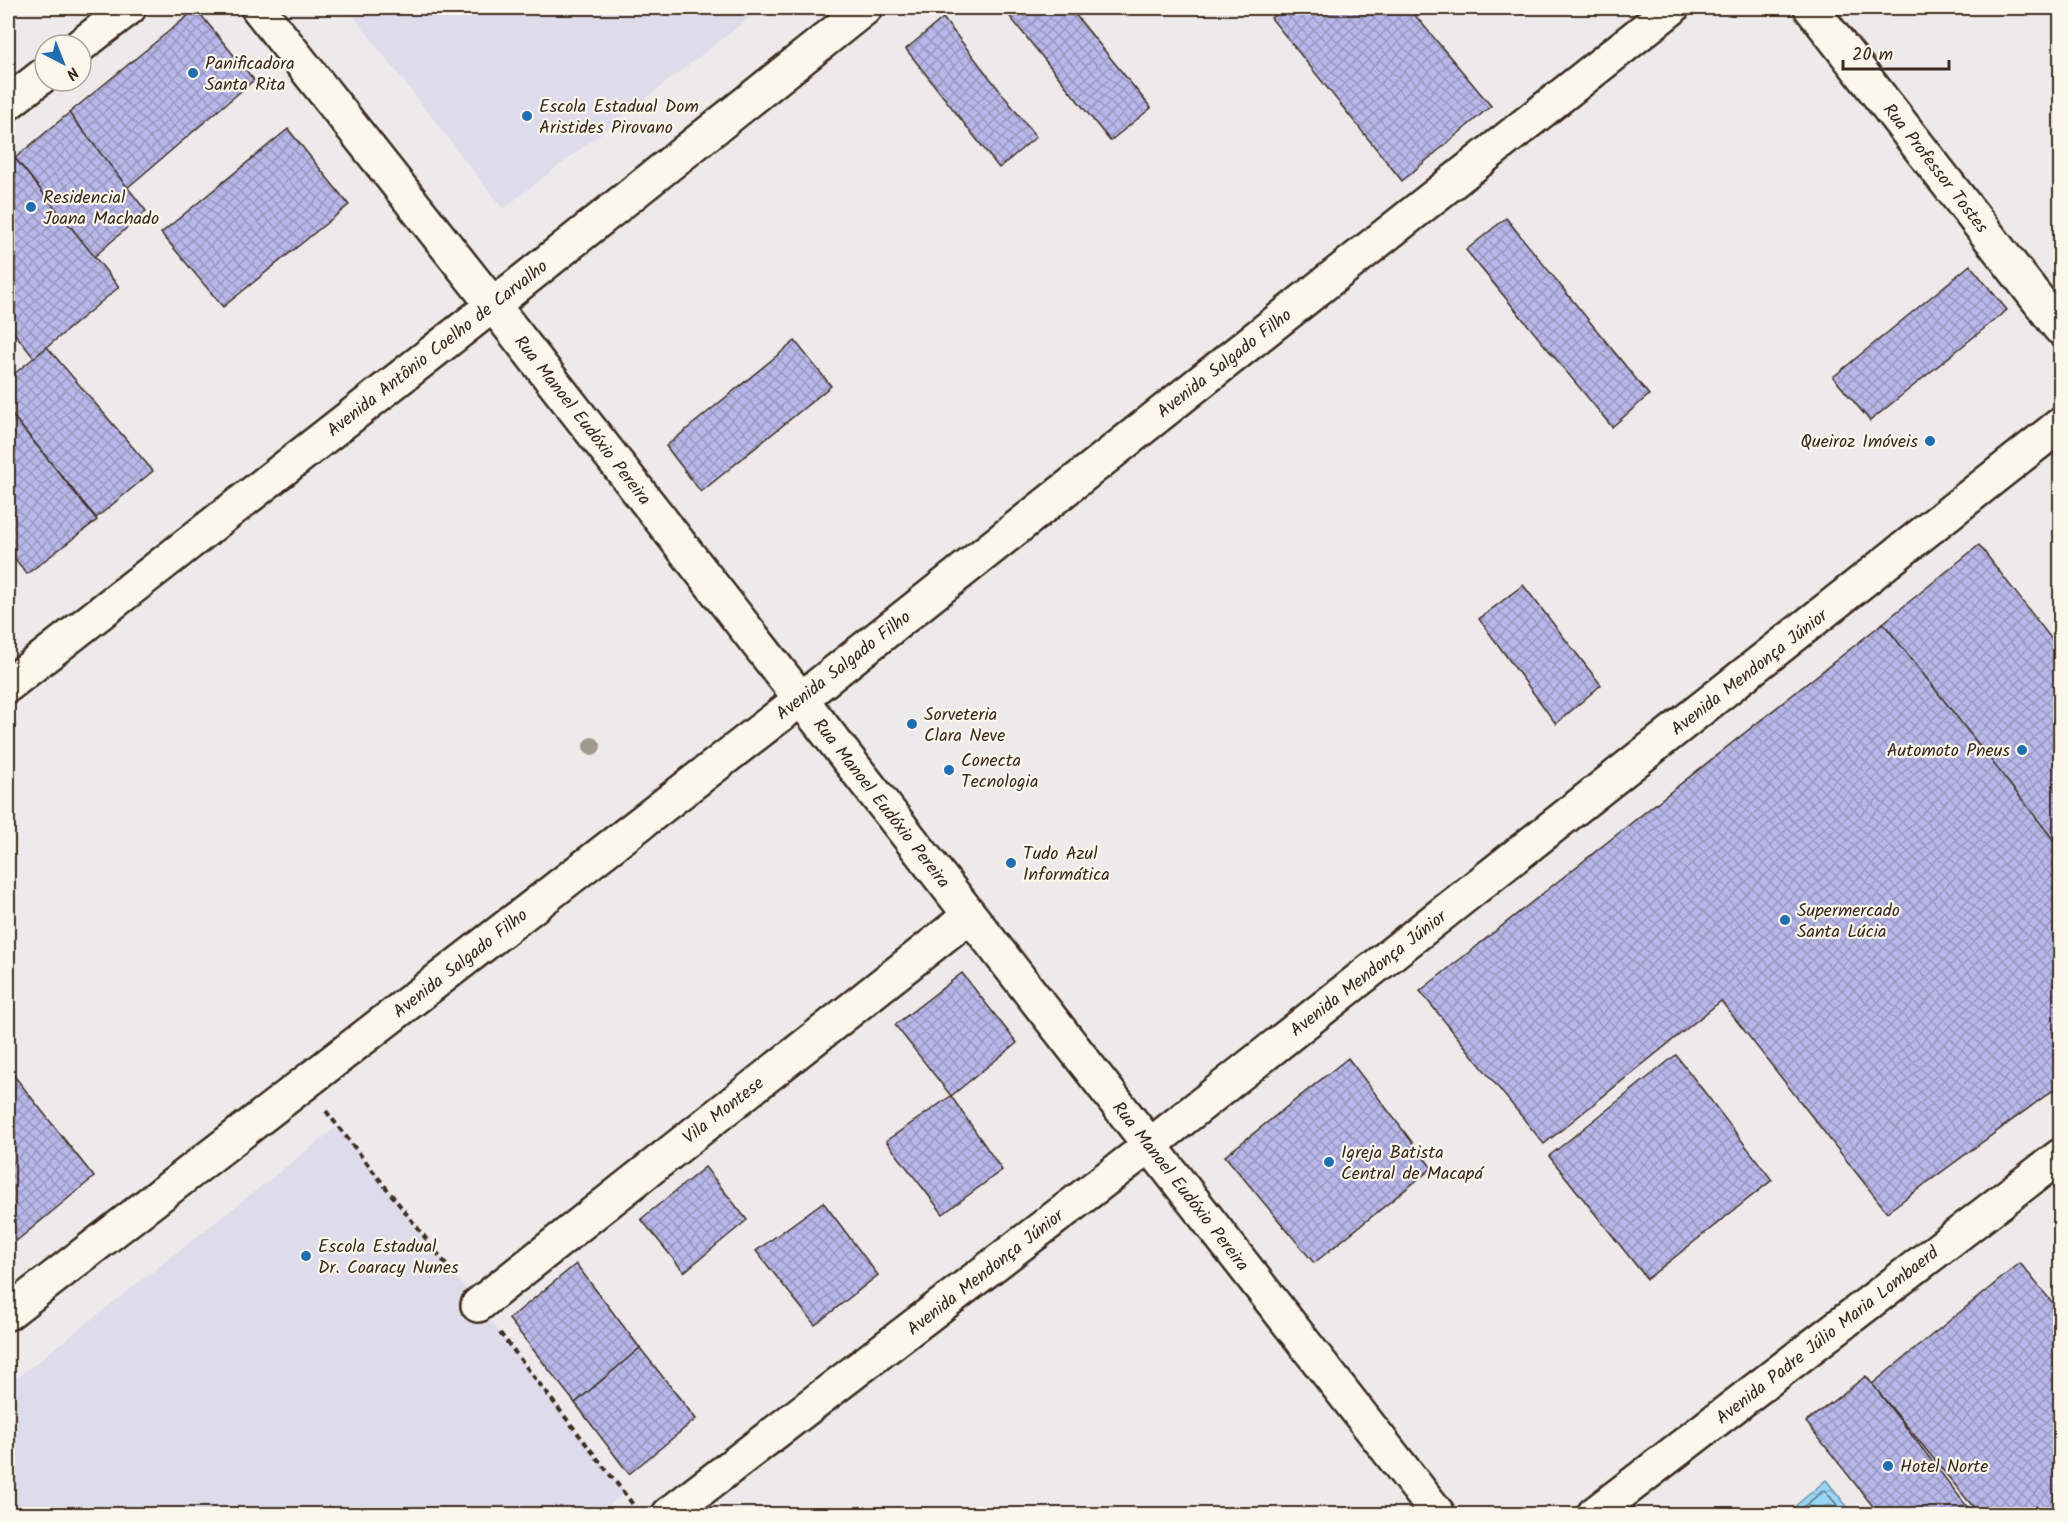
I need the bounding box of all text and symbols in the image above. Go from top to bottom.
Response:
north arrow [33,33,93,93]
scale bar [1843,33,1950,71]
text: 20 m [1852,41,1893,70]
place label: Panificadora Santa Rita [205,50,295,100]
text: N [60,60,84,86]
marker: Panificadora Santa Rita [186,66,200,80]
place label: Escola Estadual Dom Aristides Pirovano [539,93,699,143]
street label: Rua Professor Tostes [1875,98,1995,241]
marker: Escola Estadual Dom Aristides Pirovano [520,109,534,123]
place label: Residencial Joana Machado [43,184,159,234]
marker: Residencial Joana Machado [24,200,38,214]
street label: Avenida Antônio Coelho de Carvalho [321,253,555,445]
street label: Avenida Salgado Filho [1151,302,1299,426]
street label: Rua Manoel Eudóxio Pereira [506,330,658,512]
place label: Queiroz Imóveis [1800,428,1918,457]
marker: Queiroz Imóveis [1923,434,1937,448]
street label: Avenida Mendonça Júnior [1665,602,1836,744]
street label: Avenida Salgado Filho [770,604,918,728]
place label: Sorveteria Clara Neve [924,701,1005,751]
street label: Rua Manoel Eudóxio Pereira [805,713,957,895]
marker: Sorveteria Clara Neve [905,717,919,731]
place label: Automoto Pneus [1887,737,2010,766]
marker: Automoto Pneus [2015,743,2029,757]
place label: Conecta Tecnologia [961,747,1038,797]
marker: Conecta Tecnologia [942,763,956,777]
place label: Tudo Azul Informática [1023,840,1110,890]
marker: Tudo Azul Informática [1004,856,1018,870]
place label: Supermercado Santa Lúcia [1797,897,1900,947]
street label: Avenida Salgado Filho [387,902,535,1026]
street label: Avenida Mendonça Júnior [1284,903,1455,1045]
marker: Supermercado Santa Lúcia [1778,913,1792,927]
street label: Vila Montese [677,1070,771,1152]
street label: Rua Manoel Eudóxio Pereira [1104,1096,1256,1278]
place label: Igreja Batista Central de Macapá [1341,1139,1484,1189]
marker: Igreja Batista Central de Macapá [1322,1155,1336,1169]
street label: Avenida Mendonça Júnior [901,1202,1072,1344]
place label: Escola Estadual Dr. Coaracy Nunes [318,1233,459,1283]
street label: Avenida Padre Júlio Maria Lombaerd [1710,1239,1947,1433]
marker: Escola Estadual Dr. Coaracy Nunes [299,1249,313,1263]
place label: Hotel Norte [1900,1453,1988,1482]
marker: Hotel Norte [1881,1459,1895,1473]

